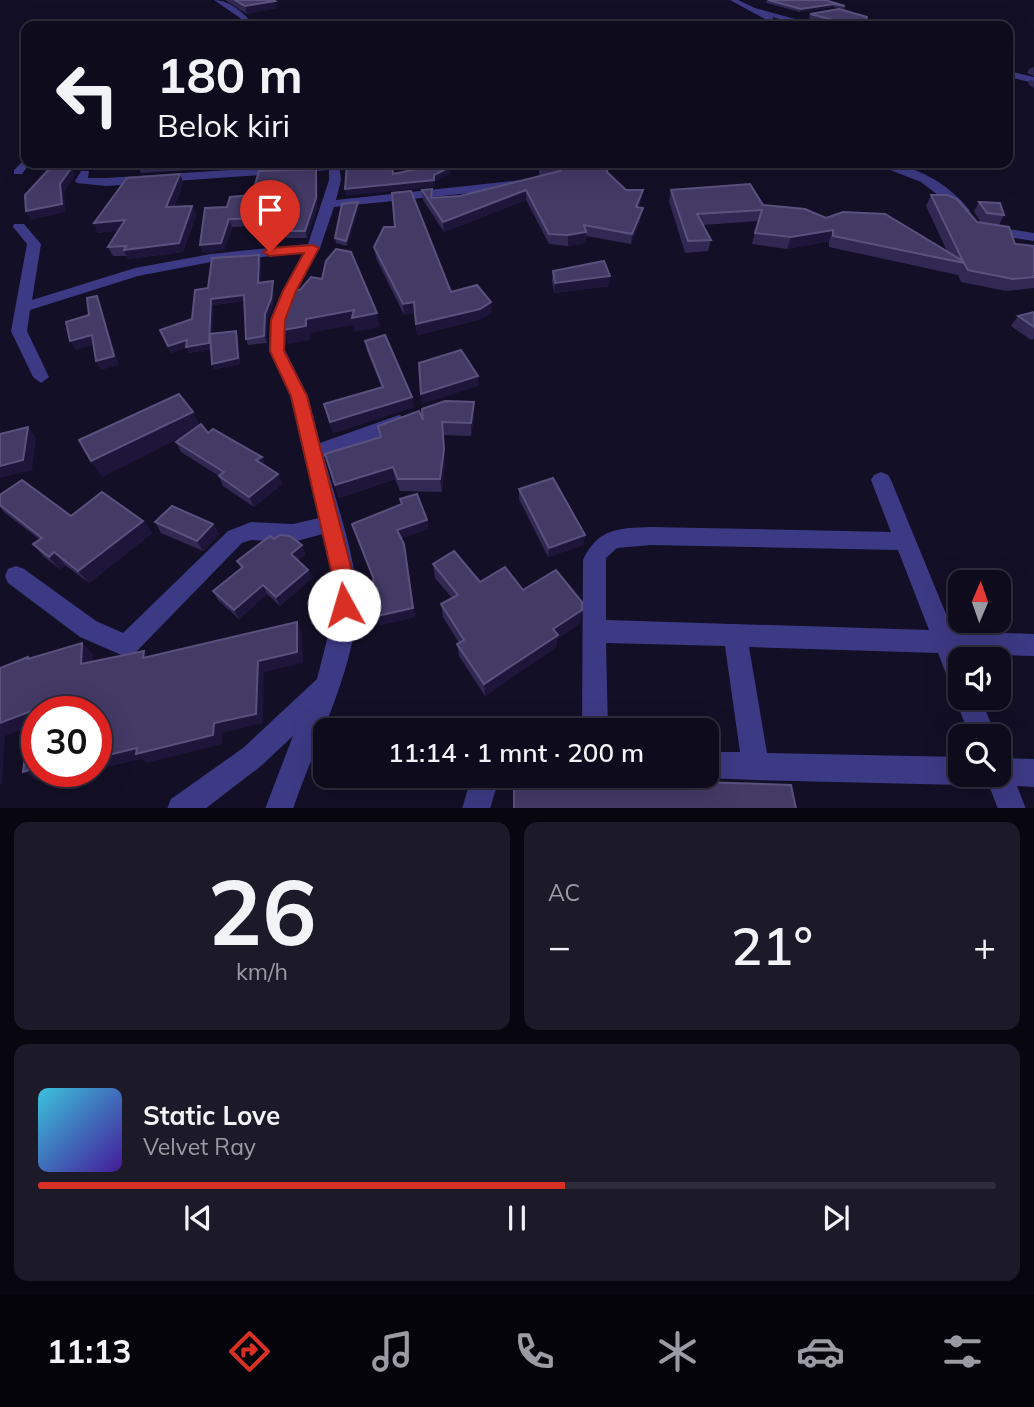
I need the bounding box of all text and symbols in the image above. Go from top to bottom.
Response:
text: 180 m [157,44,303,105]
icon: left [42,49,133,140]
text: Belok kiri [157,105,290,145]
pin [240,180,300,252]
icon: arrive [251,191,289,229]
position arrow [307,568,381,642]
north arrow [948,570,1012,634]
map controls [948,570,1011,787]
button: sound [948,647,1011,710]
speed limit sign: 30 [21,696,112,787]
button: search [948,724,1011,787]
text: 11:14 · 1 mnt · 200 m [388,736,644,769]
text: 26 [207,854,317,968]
text: AC [548,878,580,907]
text: 21° [731,913,813,978]
text: − [548,922,571,970]
text: + [973,922,996,970]
text: km/h [236,957,288,986]
text: Static Love [143,1099,280,1132]
text: Velvet Ray [143,1132,256,1161]
icon: previous [179,1199,217,1237]
icon: pause [498,1199,536,1237]
icon: next [817,1199,855,1237]
icon: directions [225,1327,274,1376]
icon: music [368,1327,417,1376]
icon: phone [510,1327,559,1376]
icon: climate [653,1327,702,1376]
icon: car [796,1327,845,1376]
icon: filters [938,1327,987,1376]
text: 11:13 [47,1331,132,1371]

